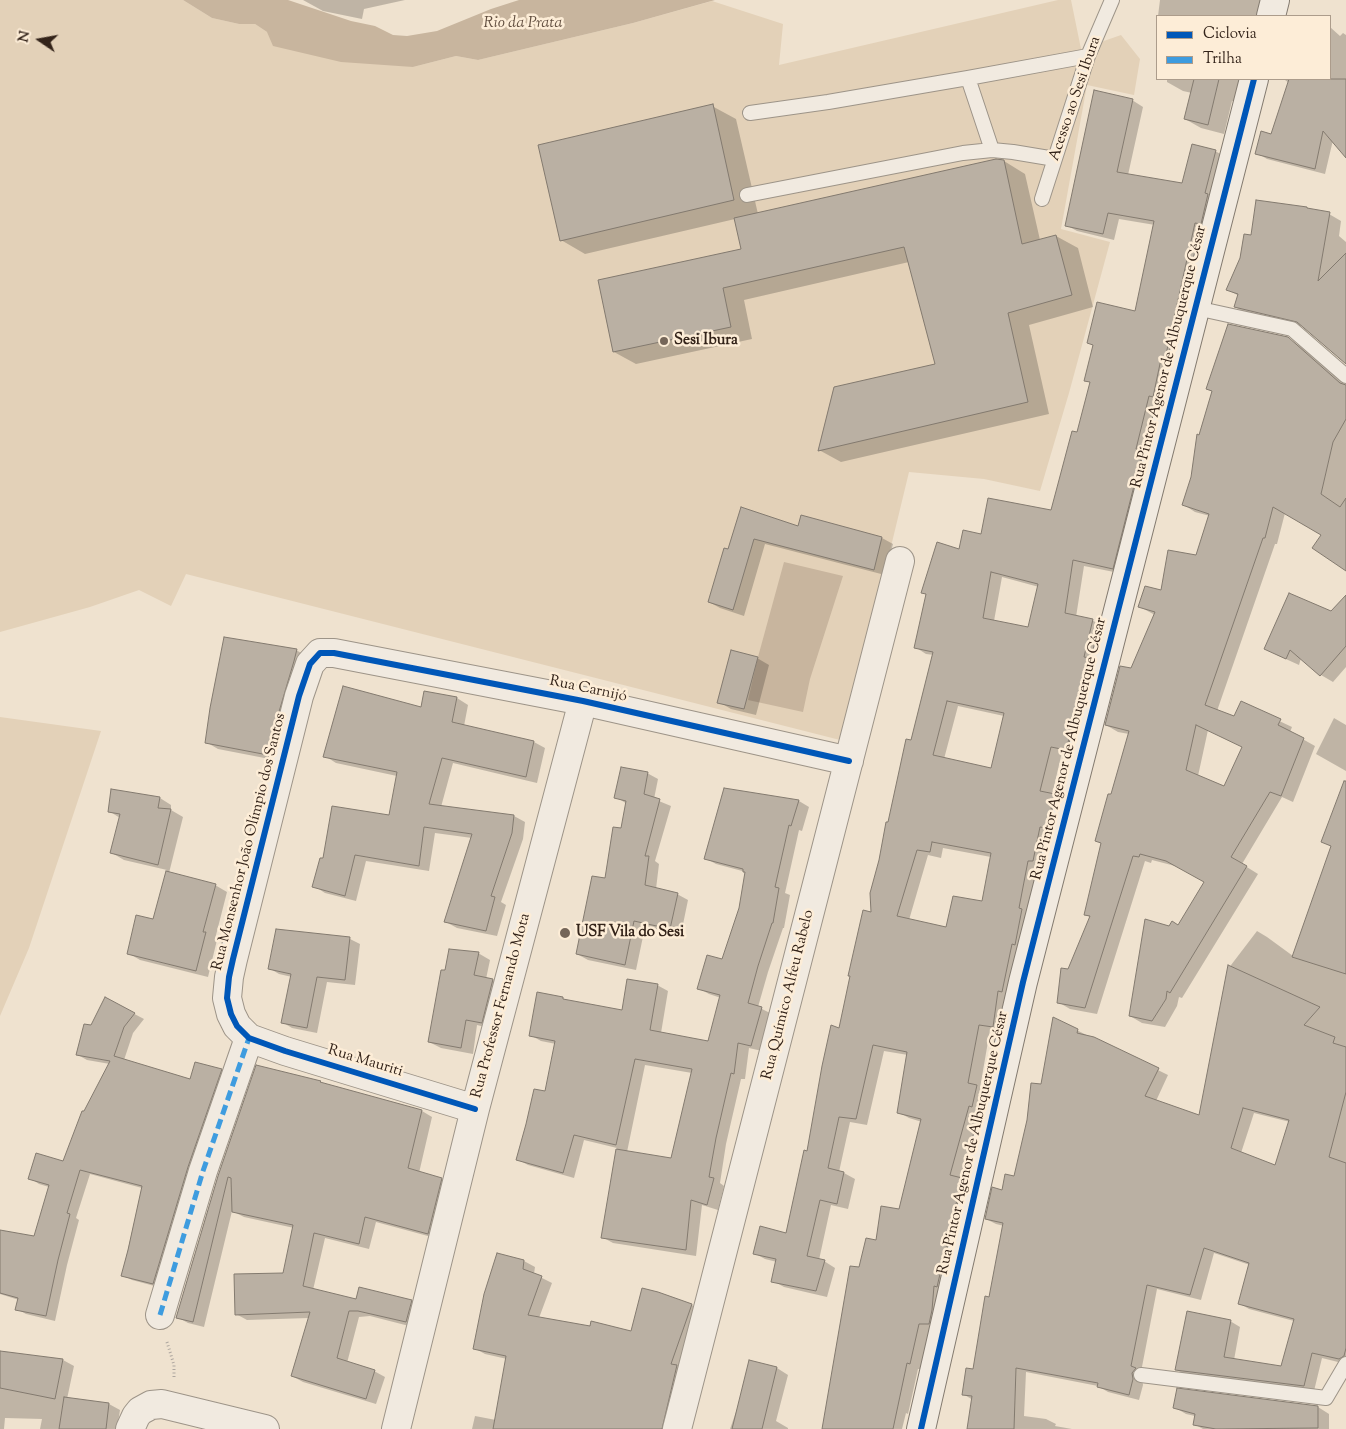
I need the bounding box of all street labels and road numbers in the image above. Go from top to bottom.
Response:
street label: Acesso ao Sesi Ibura [1046,34,1106,164]
street label: Rua Pintor Agenor de Albuquerque César [1129,224,1211,490]
street label: Rua Pintor Agenor de Albuquerque César [1029,616,1111,882]
street label: Rua Carnijó [548,673,628,707]
street label: Rua Monsenhor João Olímpio dos Santos [209,711,291,973]
street label: Rua Químico Alfeu Rabelo [759,908,819,1082]
street label: Rua Professor Fernando Mota [469,912,535,1100]
street label: Rua Pintor Agenor de Albuquerque César [935,1010,1013,1276]
street label: Rua Mauriti [325,1042,405,1082]

